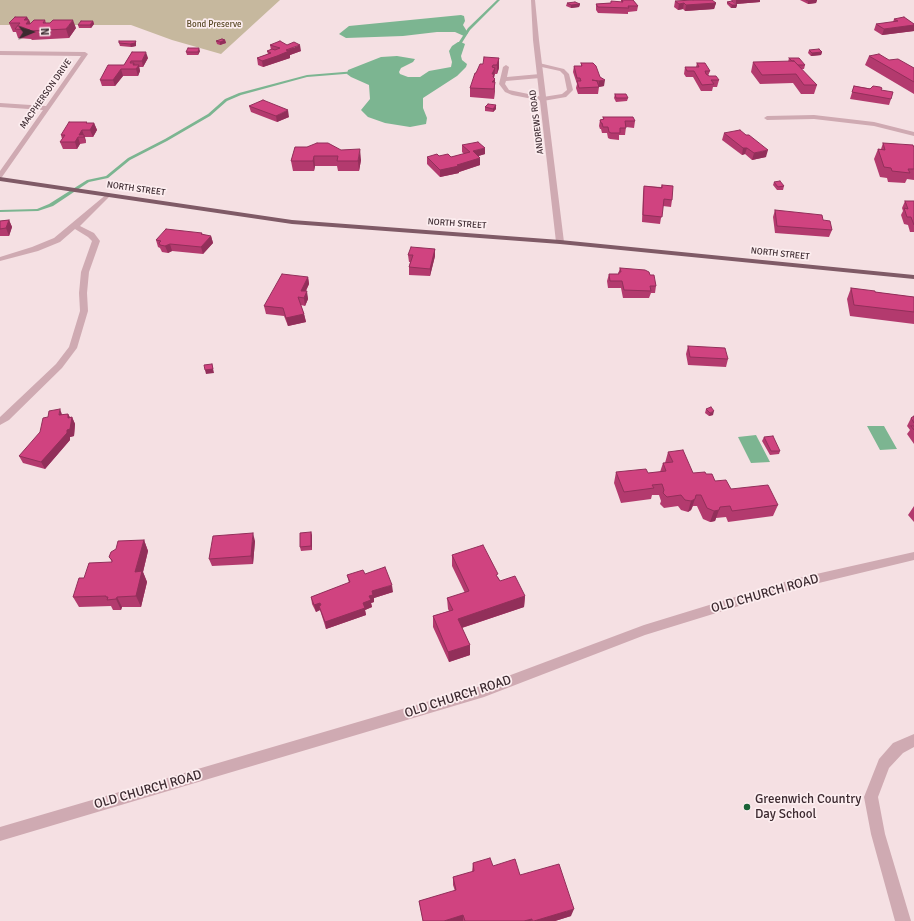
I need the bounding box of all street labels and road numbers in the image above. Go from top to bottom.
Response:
street label: MACPHERSON DRIVE [18,57,74,131]
street label: ANDREWS ROAD [528,89,546,155]
street label: NORTH STREET [106,180,166,198]
street label: NORTH STREET [427,217,487,231]
street label: NORTH STREET [750,246,810,262]
street label: OLD CHURCH ROAD [709,571,821,617]
street label: OLD CHURCH ROAD [403,672,513,722]
street label: OLD CHURCH ROAD [92,767,204,813]

